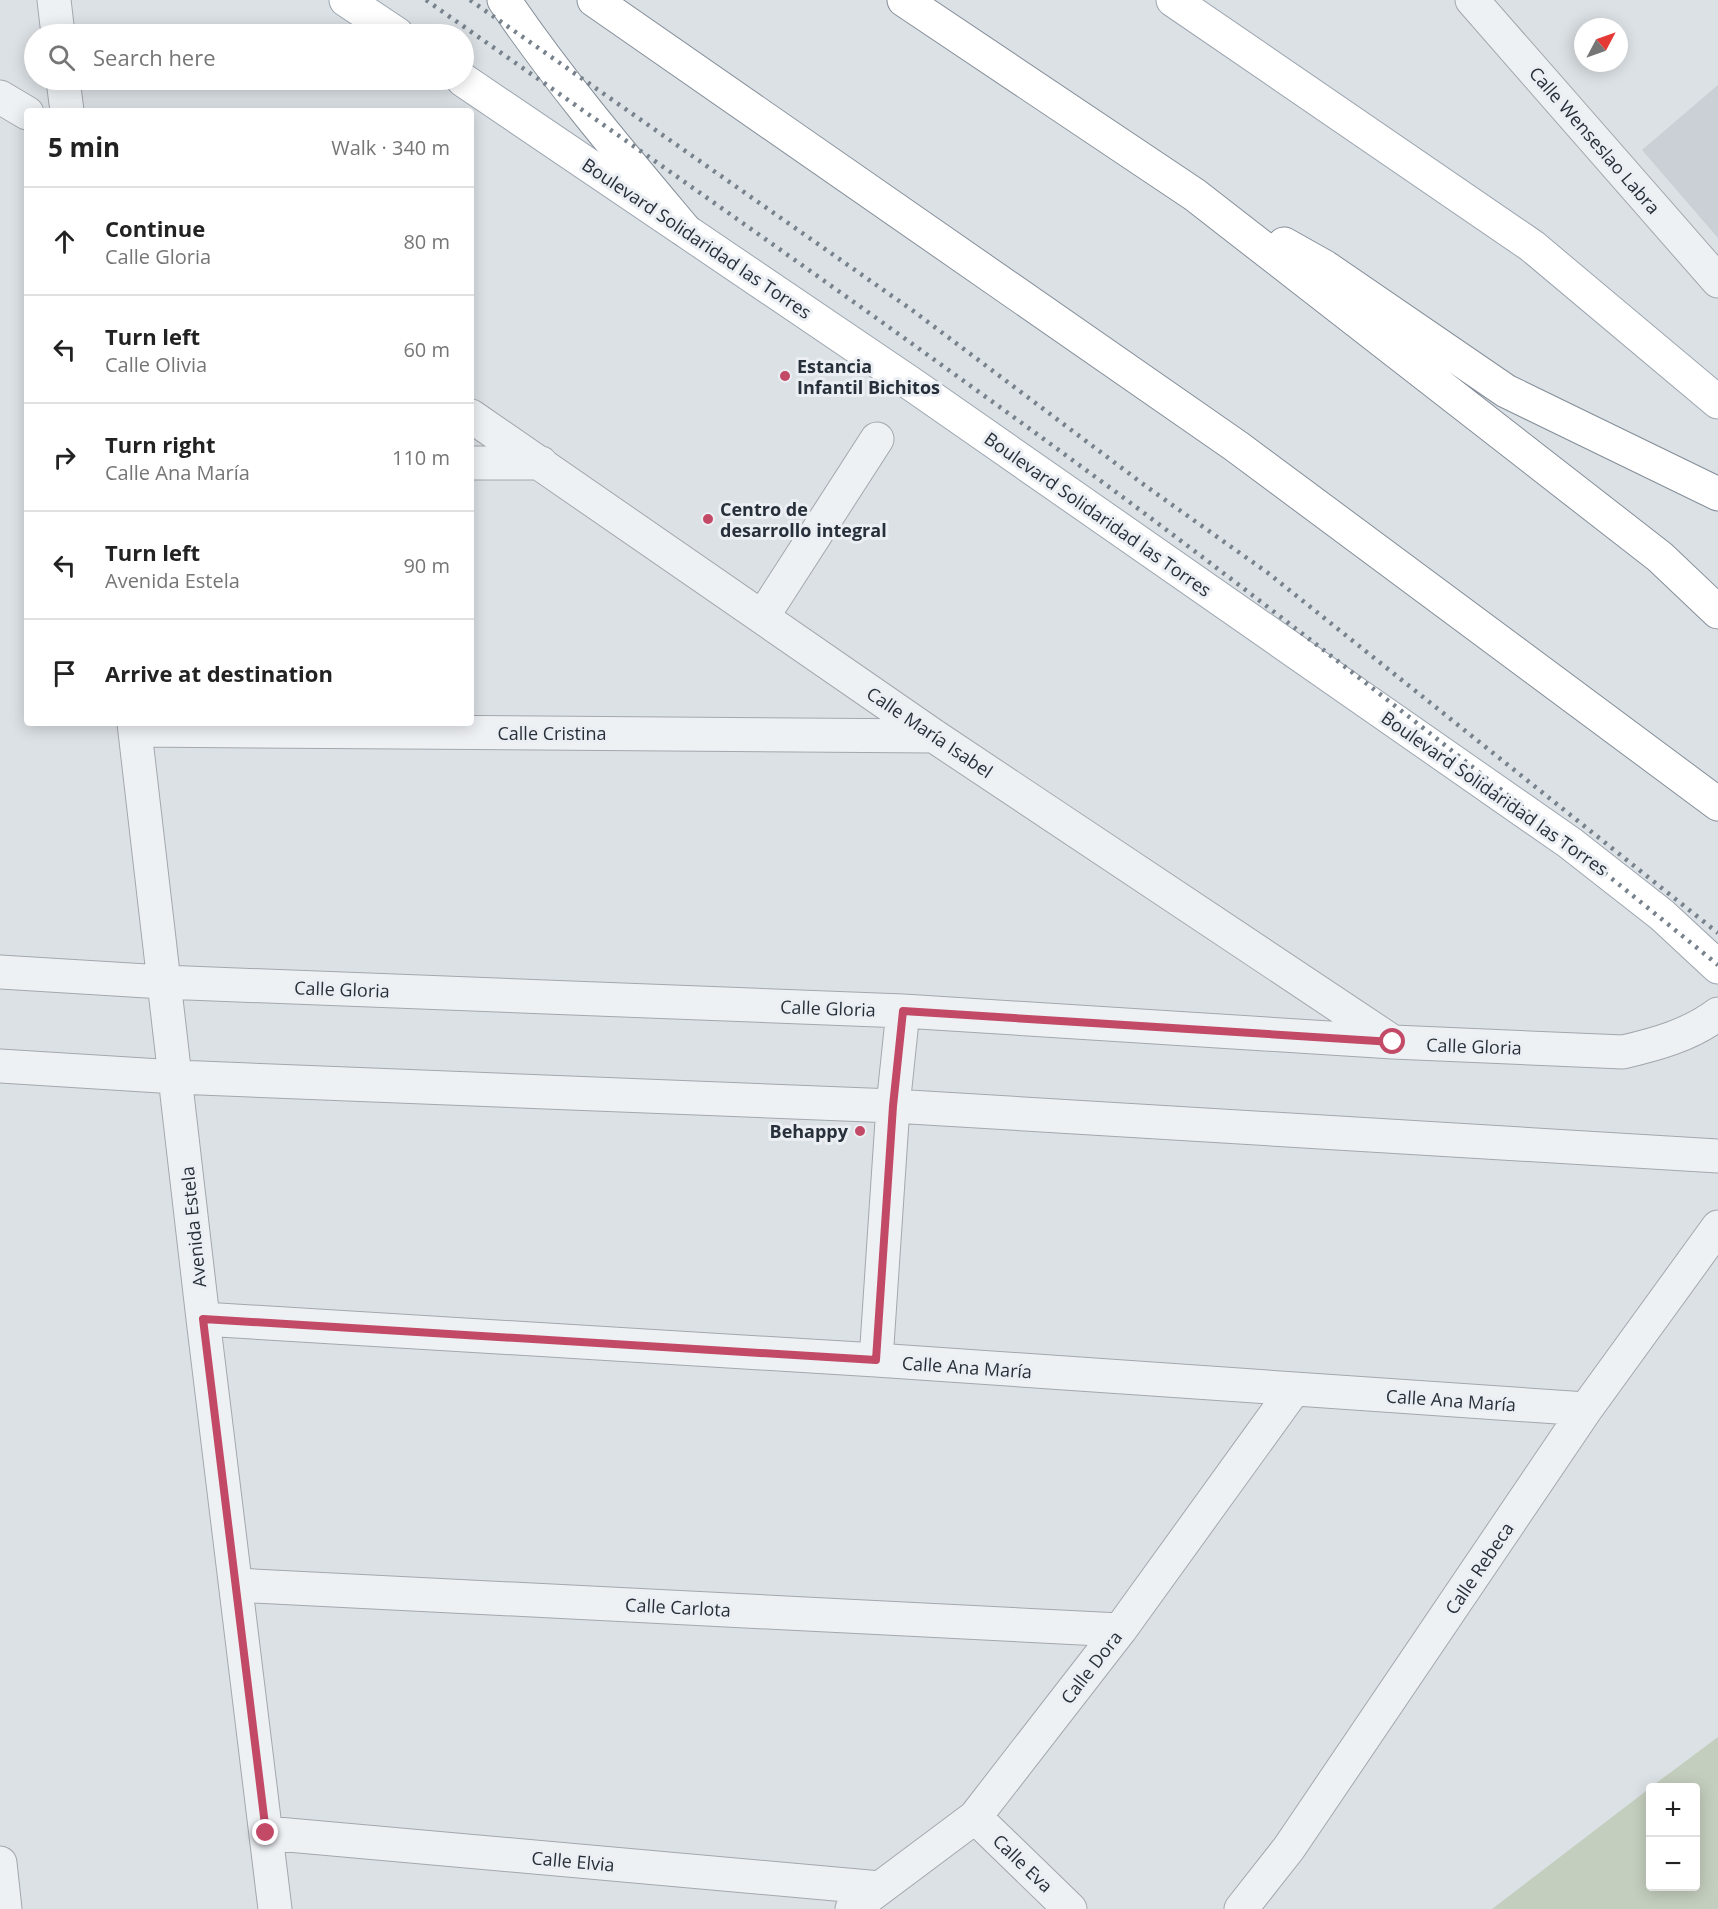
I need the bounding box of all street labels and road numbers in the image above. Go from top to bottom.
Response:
street label: Calle Wenseslao Labra [1524,61,1666,219]
street label: Boulevard Solidaridad las Torres [578,152,816,324]
street label: Boulevard Solidaridad las Torres [980,426,1216,602]
street label: Calle María Isabel [862,681,998,783]
street label: Boulevard Solidaridad las Torres [1377,705,1613,881]
street label: Calle Cristina [497,721,607,745]
street label: Calle Gloria [294,975,390,1003]
street label: Calle Gloria [780,994,876,1022]
street label: Calle Gloria [1426,1032,1522,1060]
street label: Avenida Estela [175,1165,211,1289]
street label: Calle Ana María [901,1350,1033,1384]
street label: Calle Ana María [1385,1383,1517,1417]
street label: Calle Rebeca [1439,1517,1519,1619]
street label: Calle Carlota [625,1592,731,1622]
street label: Calle Dora [1055,1626,1127,1708]
street label: Calle Eva [988,1829,1058,1897]
street label: Calle Elvia [530,1845,616,1877]

